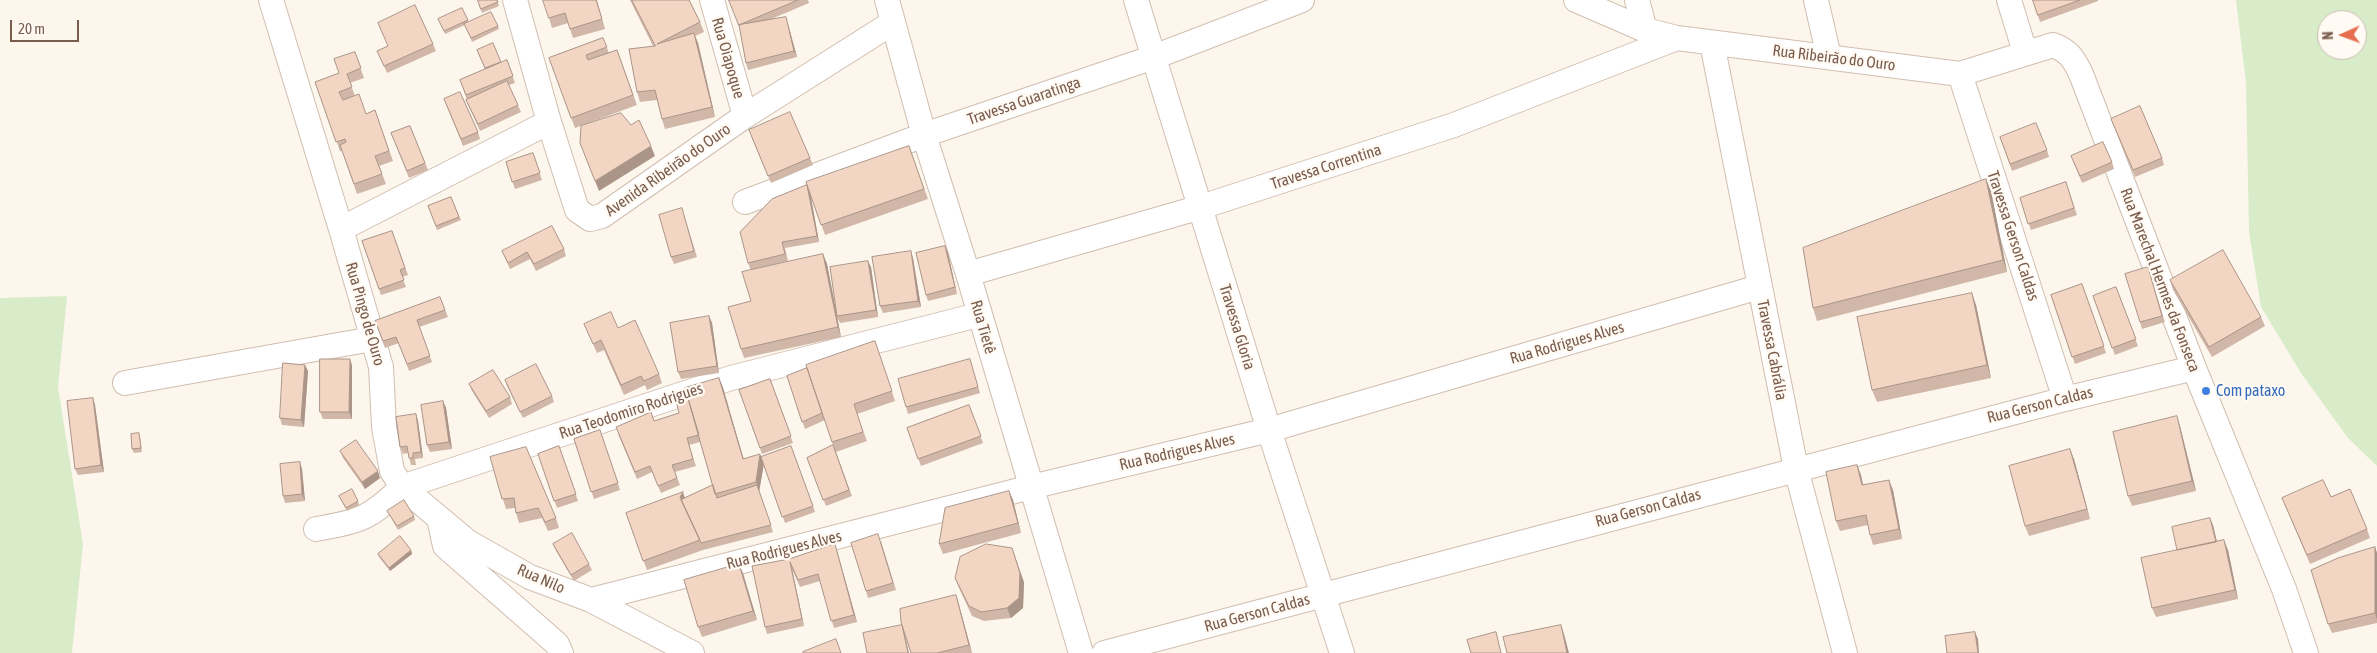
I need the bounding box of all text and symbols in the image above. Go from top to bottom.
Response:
scale bar [12,10,81,42]
north arrow [2317,10,2367,60]
street label: Rua Oiapoque [707,15,749,101]
text: 20 m [18,20,45,37]
text: N [2320,31,2336,40]
street label: Rua Ribeirão do Ouro [1771,41,1897,75]
street label: Travessa Guaratinga [965,73,1083,129]
street label: Avenida Ribeirão do Ouro [602,120,734,220]
street label: Travessa Correntina [1268,140,1384,194]
street label: Travessa Gerson Caldas [1983,169,2043,303]
street label: Rua Marechal Hermes da Fonseca [2116,185,2204,375]
street label: Rua Pingo de Ouro [341,260,389,368]
street label: Travessa Gloria [1215,282,1259,372]
street label: Rua Tietê [966,298,1000,356]
street label: Travessa Cabrália [1753,298,1791,402]
street label: Rua Rodrigues Alves [1508,318,1626,368]
street label: Rua Teodomiro Rodrigues [557,379,705,443]
place label: Com pataxo [2216,381,2285,401]
street label: Rua Gerson Caldas [1985,383,2095,427]
marker: Com pataxo [2200,385,2212,397]
street label: Rua Rodrigues Alves [1117,429,1237,475]
street label: Rua Gerson Caldas [1593,485,1703,531]
street label: Rua Rodrigues Alves [725,526,843,574]
street label: Rua Nilo [514,560,568,598]
street label: Rua Gerson Caldas [1202,590,1312,636]

